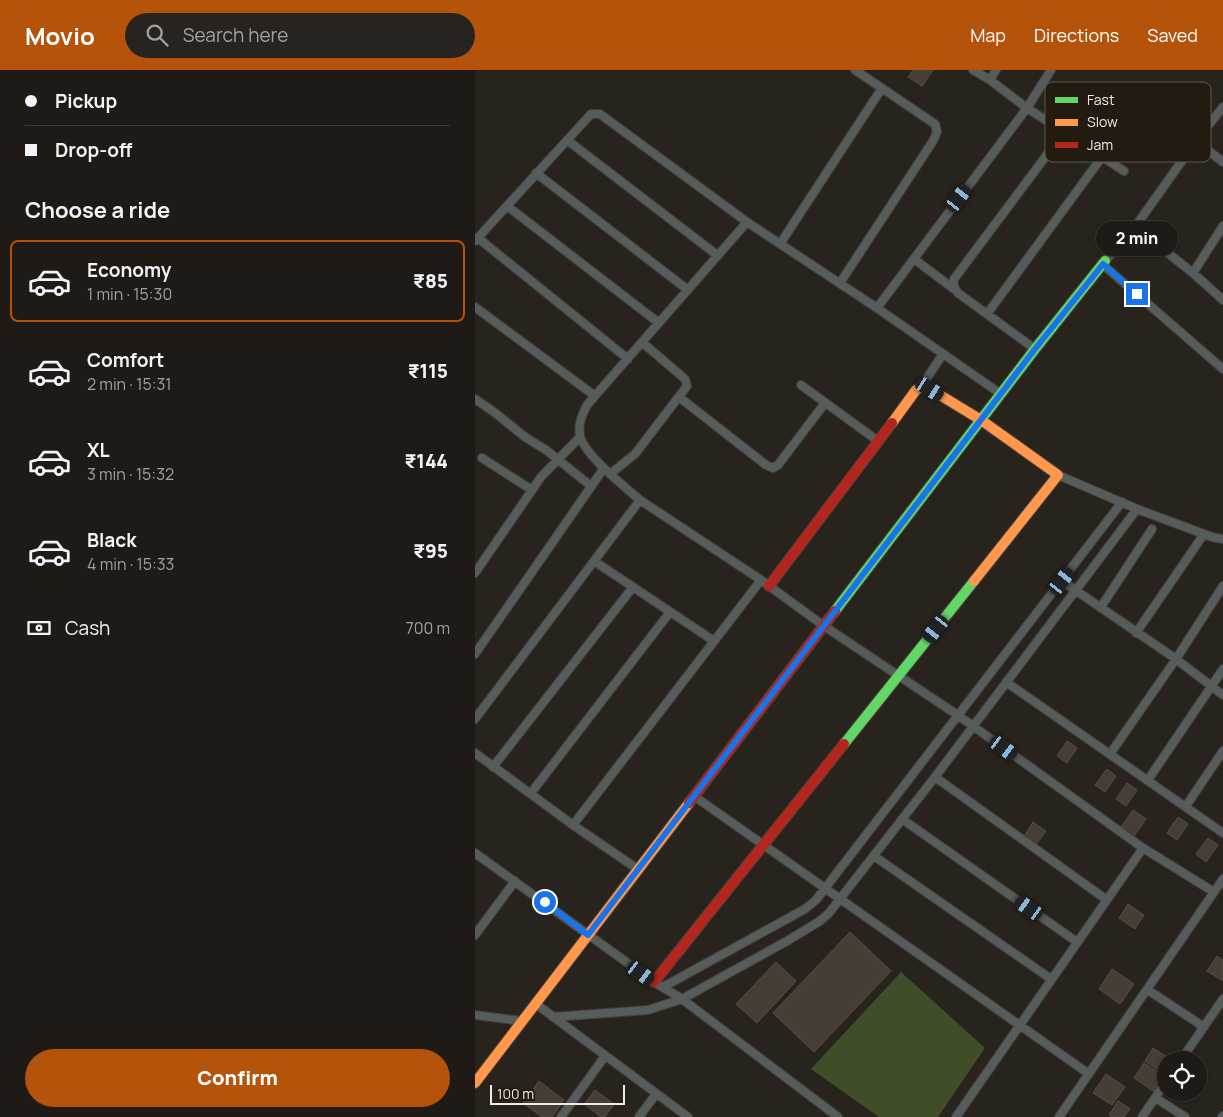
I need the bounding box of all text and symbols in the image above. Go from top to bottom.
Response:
search box [125,13,475,58]
text: Movio [25,19,95,52]
icon: search [143,21,171,49]
text: Search here [183,22,288,48]
text: Map [970,23,1006,47]
text: Directions [1034,23,1119,47]
text: Saved [1147,23,1198,47]
legend [1045,82,1211,162]
text: Pickup [55,88,117,114]
text: Fast [1087,90,1115,109]
text: Slow [1087,112,1118,131]
text: Jam [1087,135,1113,154]
text: Drop-off [55,137,132,163]
car [943,182,974,214]
text: Choose a ride [25,195,170,225]
callout: 2 min [1096,222,1178,256]
text: 2 min [1116,227,1158,249]
text: Economy [87,257,171,283]
icon: car [27,259,72,304]
text: ₹85 [413,268,448,294]
text: 1 min · 15:30 [87,283,172,305]
route end [1126,283,1148,305]
text: Comfort [87,347,164,373]
icon: car [27,349,72,394]
text: ₹115 [408,358,448,384]
text: 2 min · 15:31 [87,373,172,395]
car [913,375,946,403]
text: XL [87,437,110,463]
icon: car [27,439,72,484]
text: ₹144 [405,448,448,474]
text: 3 min · 15:32 [87,463,174,485]
text: Black [87,527,136,553]
icon: car [27,529,72,574]
text: ₹95 [413,538,448,564]
text: 4 min · 15:33 [87,553,174,575]
car [1046,565,1077,597]
car [920,613,951,645]
icon: cash [25,614,53,642]
text: Cash [65,615,110,641]
text: 700 m [406,617,450,639]
car [987,733,1020,763]
route start [534,891,556,913]
car [1012,893,1045,923]
car [624,958,657,988]
button: Confirm [25,1049,450,1107]
map controls [1157,1051,1207,1101]
button: locate [1157,1051,1207,1101]
scale bar [490,1082,625,1105]
text: 100 m [497,1084,534,1103]

